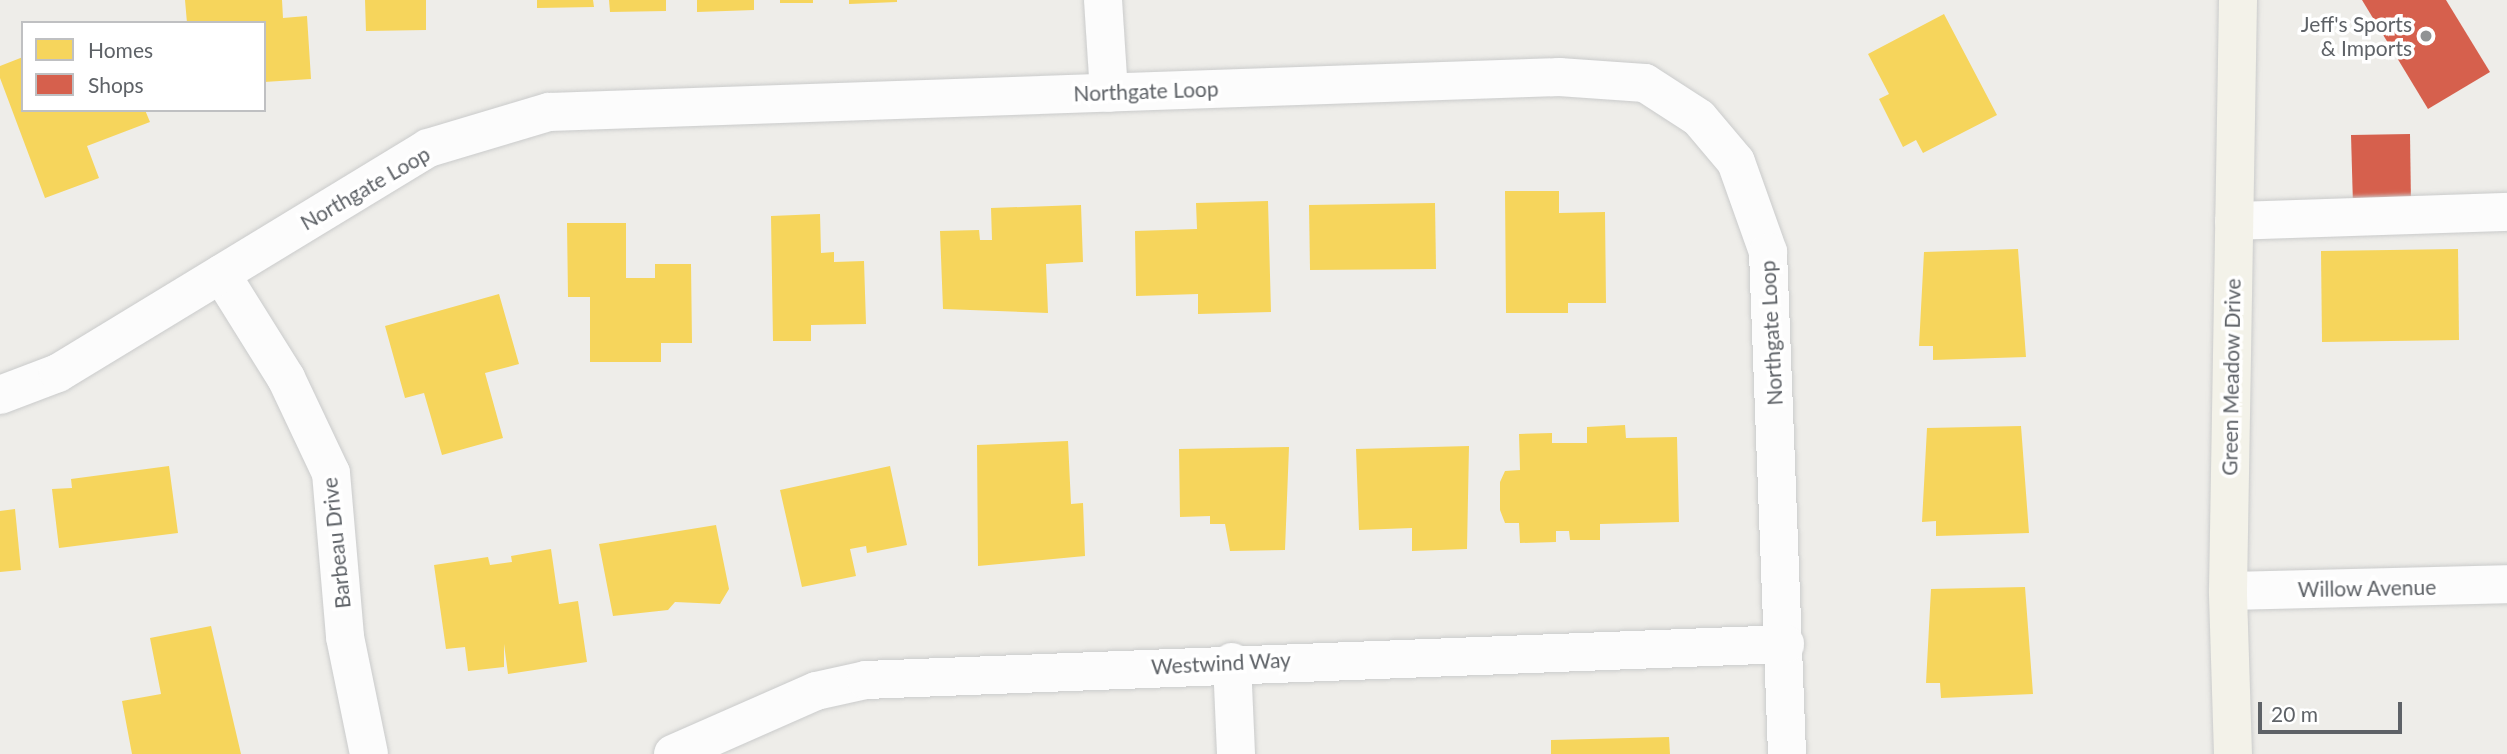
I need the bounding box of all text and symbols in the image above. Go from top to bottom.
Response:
place label: Jeff's Sports & Imports [2301,11,2412,61]
legend [21,21,266,112]
marker: Jeff's Sports & Imports [2418,28,2434,44]
text: Homes [88,37,153,62]
text: Shops [88,72,144,97]
street label: Northgate Loop [1073,76,1219,106]
street label: Northgate Loop [296,141,434,235]
street label: Northgate Loop [1755,260,1787,406]
street label: Green Meadow Drive [2217,278,2245,476]
street label: Barbeau Drive [317,476,355,610]
street label: Willow Avenue [2297,574,2437,602]
street label: Westwind Way [1150,647,1292,679]
scale bar [2262,688,2406,732]
text: 20 m [2271,701,2318,726]

